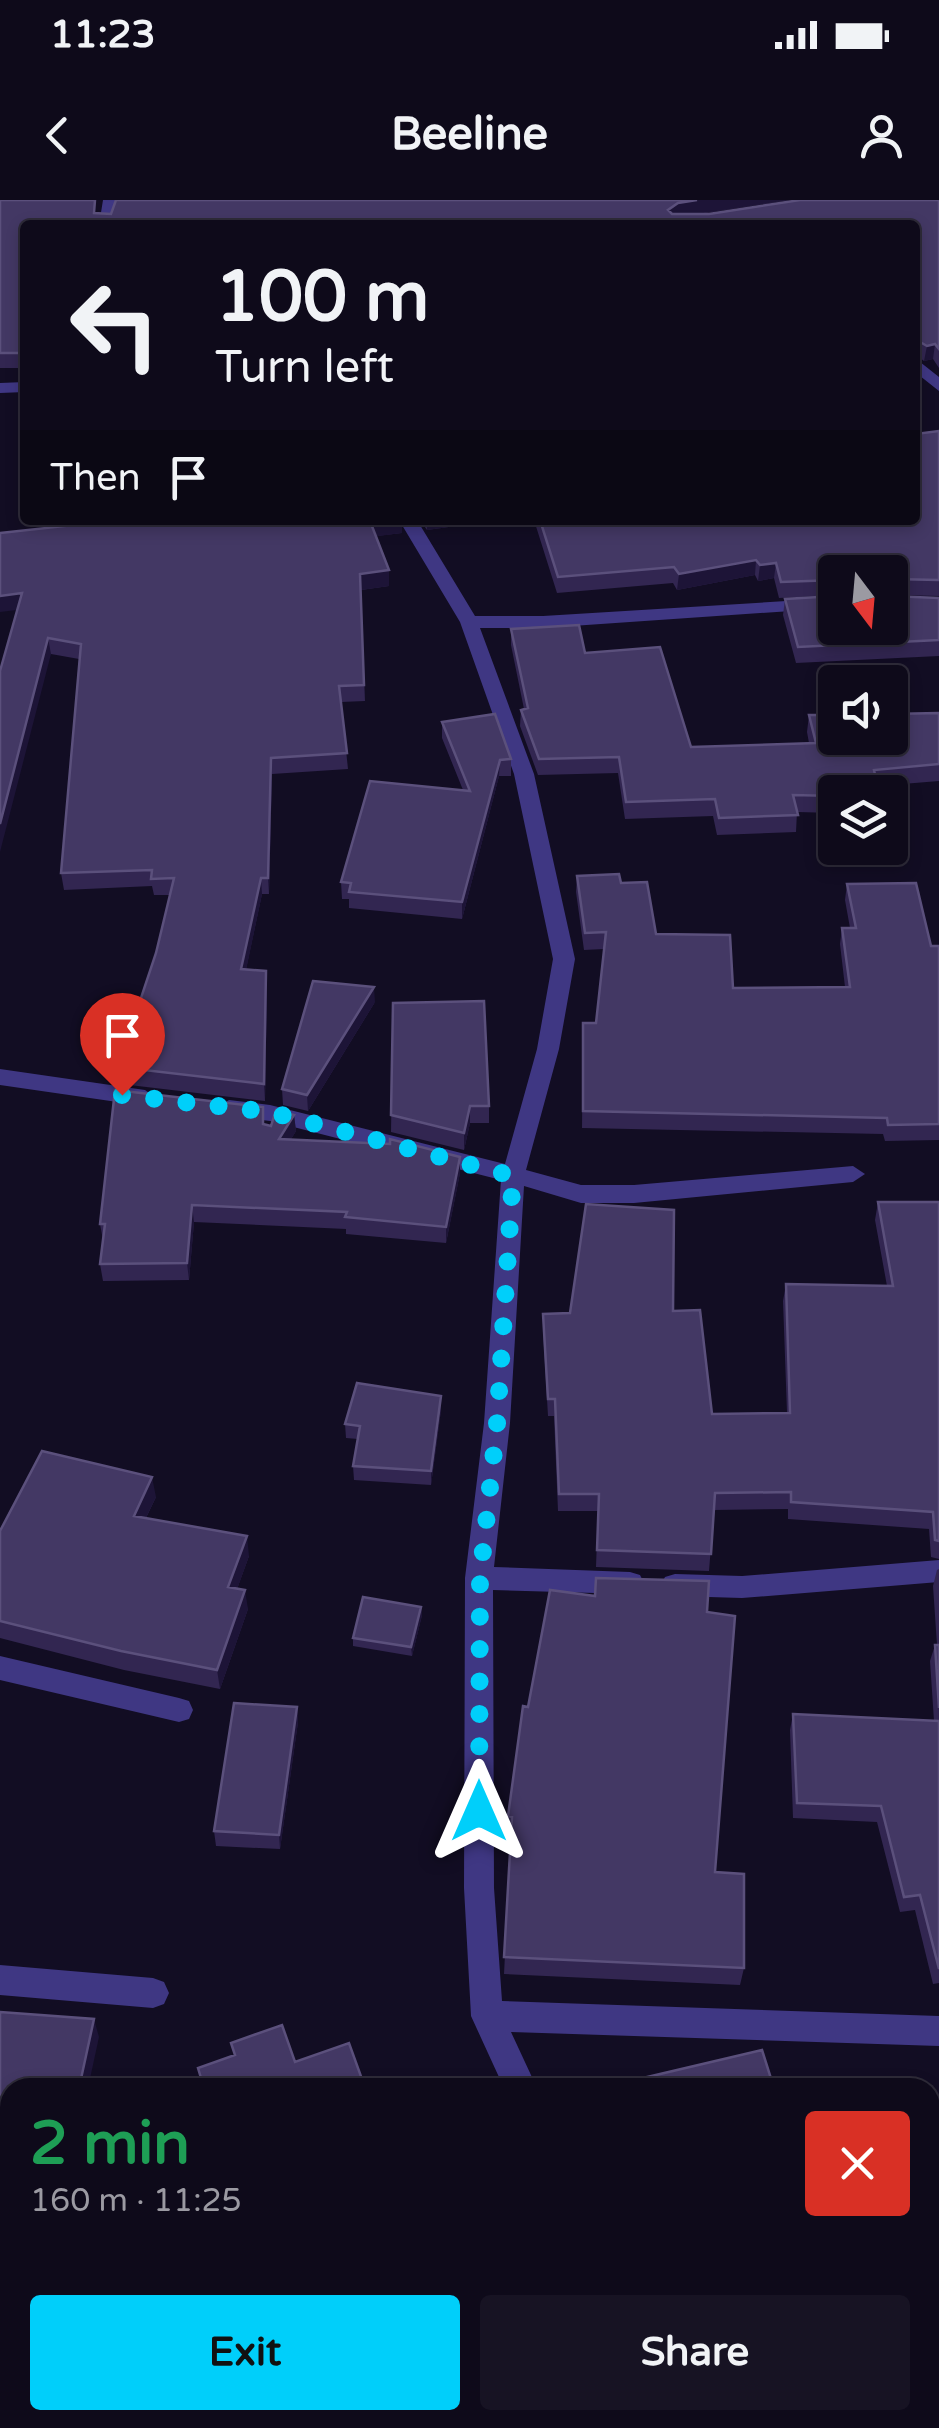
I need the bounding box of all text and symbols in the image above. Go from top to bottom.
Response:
text: 11:23 [50,12,155,58]
icon: back [30,108,85,163]
text: Beeline [391,108,548,162]
icon: person [854,108,909,163]
text: 100 m [215,256,429,340]
icon: left [50,260,180,390]
text: Turn left [215,341,394,395]
icon: arrive [161,450,216,505]
text: Then [50,455,141,501]
north arrow [818,555,908,645]
map controls [818,555,908,865]
button: sound [818,665,908,755]
button: layers [818,775,908,865]
pin [80,993,165,1096]
icon: arrive [95,1008,150,1063]
position arrow [427,1759,531,1863]
text: 2 min [30,2108,190,2180]
button: close [805,2111,910,2216]
text: 160 m · 11:25 [30,2182,242,2220]
button: Exit [30,2295,460,2410]
button: Share [480,2295,910,2410]

